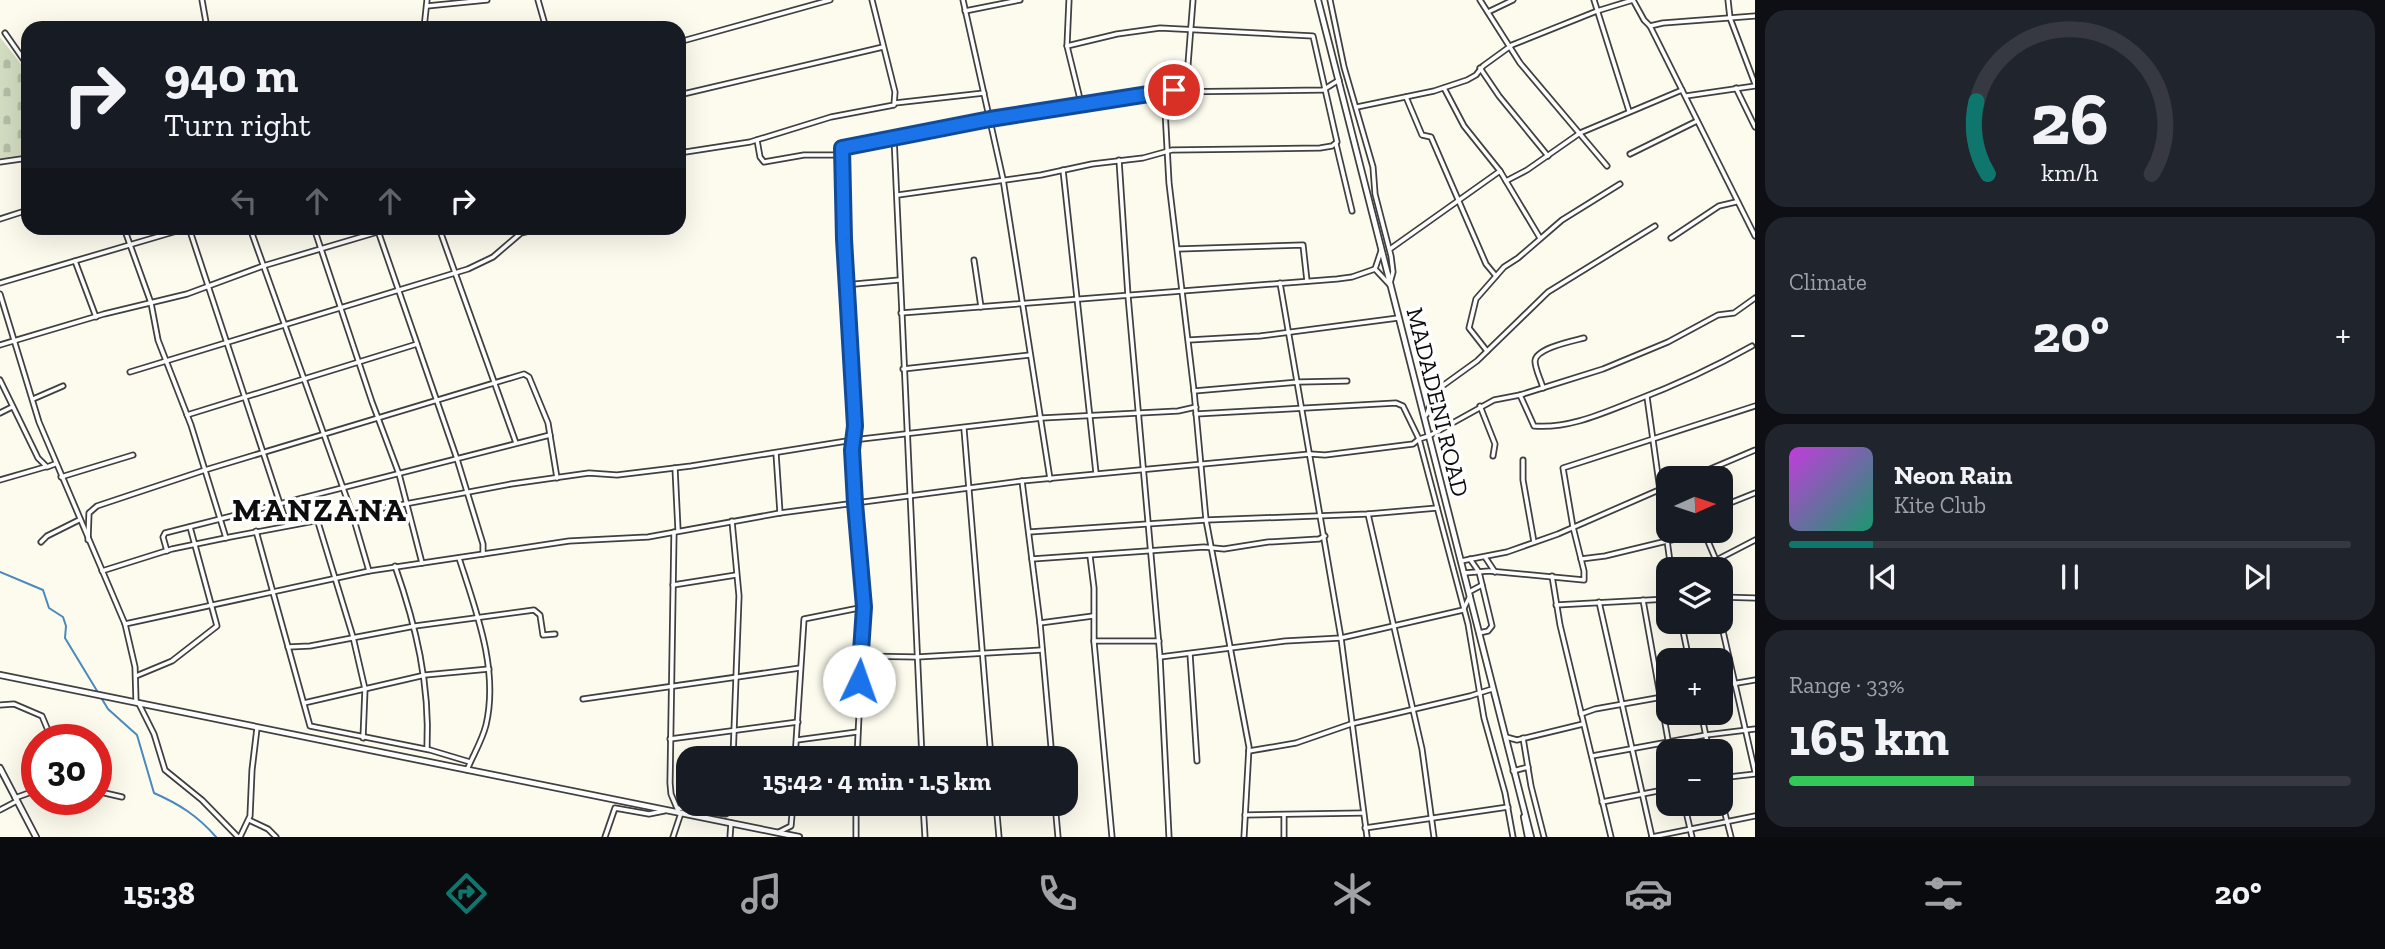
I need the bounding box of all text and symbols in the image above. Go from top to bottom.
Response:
text: 940 m [164,46,298,105]
icon: right [49,49,140,140]
pin [1144,60,1204,120]
icon: arrive [1155,71,1193,109]
text: 26 [2031,76,2109,164]
text: Turn right [164,106,311,144]
text: km/h [2041,157,2099,187]
icon: left [225,182,263,220]
icon: ahead [298,182,336,220]
icon: ahead [371,182,409,220]
icon: right [444,182,482,220]
text: Climate [1789,268,1867,296]
text: 20° [2033,303,2109,365]
street label: MADADENI ROAD [1400,304,1476,500]
text: − [1789,311,1807,357]
text: + [2335,311,2351,357]
text: Neon Rain [1894,459,2012,491]
north arrow [1656,466,1732,542]
map controls [1656,466,1733,816]
district label: MANZANA [232,491,408,529]
text: Kite Club [1894,491,1986,519]
button: layers [1656,557,1733,634]
icon: previous [1864,558,1902,596]
icon: pause [2051,558,2089,596]
icon: next [2238,558,2276,596]
position arrow [822,644,896,718]
button: + [1656,648,1733,725]
text: Range · 33% [1789,671,1905,699]
text: 165 km [1789,706,1949,768]
speed limit sign: 30 [21,724,112,815]
button: − [1656,739,1733,816]
text: 15:42 · 4 min · 1.5 km [763,765,991,797]
icon: directions [442,869,491,918]
icon: music [737,869,786,918]
icon: phone [1033,869,1082,918]
icon: climate [1328,869,1377,918]
icon: car [1624,869,1673,918]
icon: filters [1919,869,1968,918]
text: 15:38 [123,874,195,912]
text: 20° [2215,874,2262,912]

